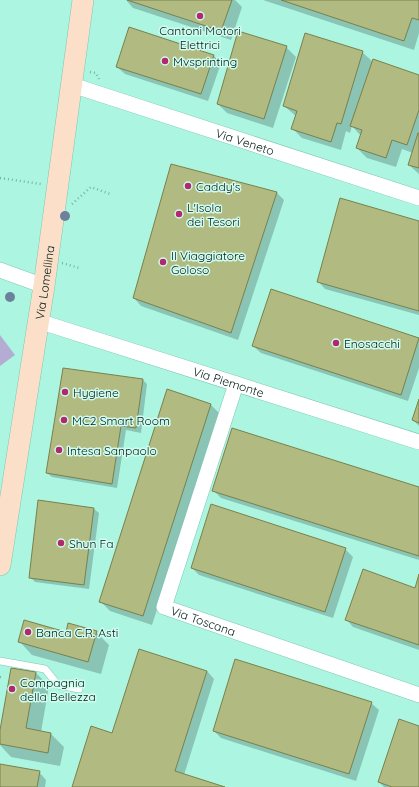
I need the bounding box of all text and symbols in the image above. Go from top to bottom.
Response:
marker: Cantoni Motori Elettrici [195,11,205,21]
place label: Cantoni Motori Elettrici [159,23,241,52]
place label: Mvsprinting [173,54,237,69]
marker: Mvsprinting [160,56,170,66]
street label: Via Veneto [214,125,276,158]
place label: Caddy's [196,179,241,194]
marker: Caddy's [183,181,193,191]
place label: L'Isola dei Tesori [187,200,240,229]
marker: L'Isola dei Tesori [174,209,184,219]
street label: Via Lomellina [31,244,57,321]
place label: Il Viaggiatore Goloso [171,248,245,277]
marker: Il Viaggiatore Goloso [158,257,168,267]
place label: Enosacchi [344,336,400,351]
marker: Enosacchi [331,338,341,348]
street label: Via Piemonte [191,363,266,400]
place label: Hygiene [73,385,119,400]
marker: Hygiene [60,387,70,397]
place label: MC2 Smart Room [72,413,170,428]
marker: MC2 Smart Room [59,415,69,425]
place label: Intesa Sanpaolo [67,443,157,458]
marker: Intesa Sanpaolo [54,445,64,455]
place label: Shun Fa [69,536,113,551]
marker: Shun Fa [56,538,66,548]
street label: Via Toscana [169,602,238,639]
place label: Banca C.R. Asti [36,625,118,640]
marker: Banca C.R. Asti [23,627,33,637]
place label: Compagnia della Bellezza [20,675,96,704]
marker: Compagnia della Bellezza [7,684,17,694]

